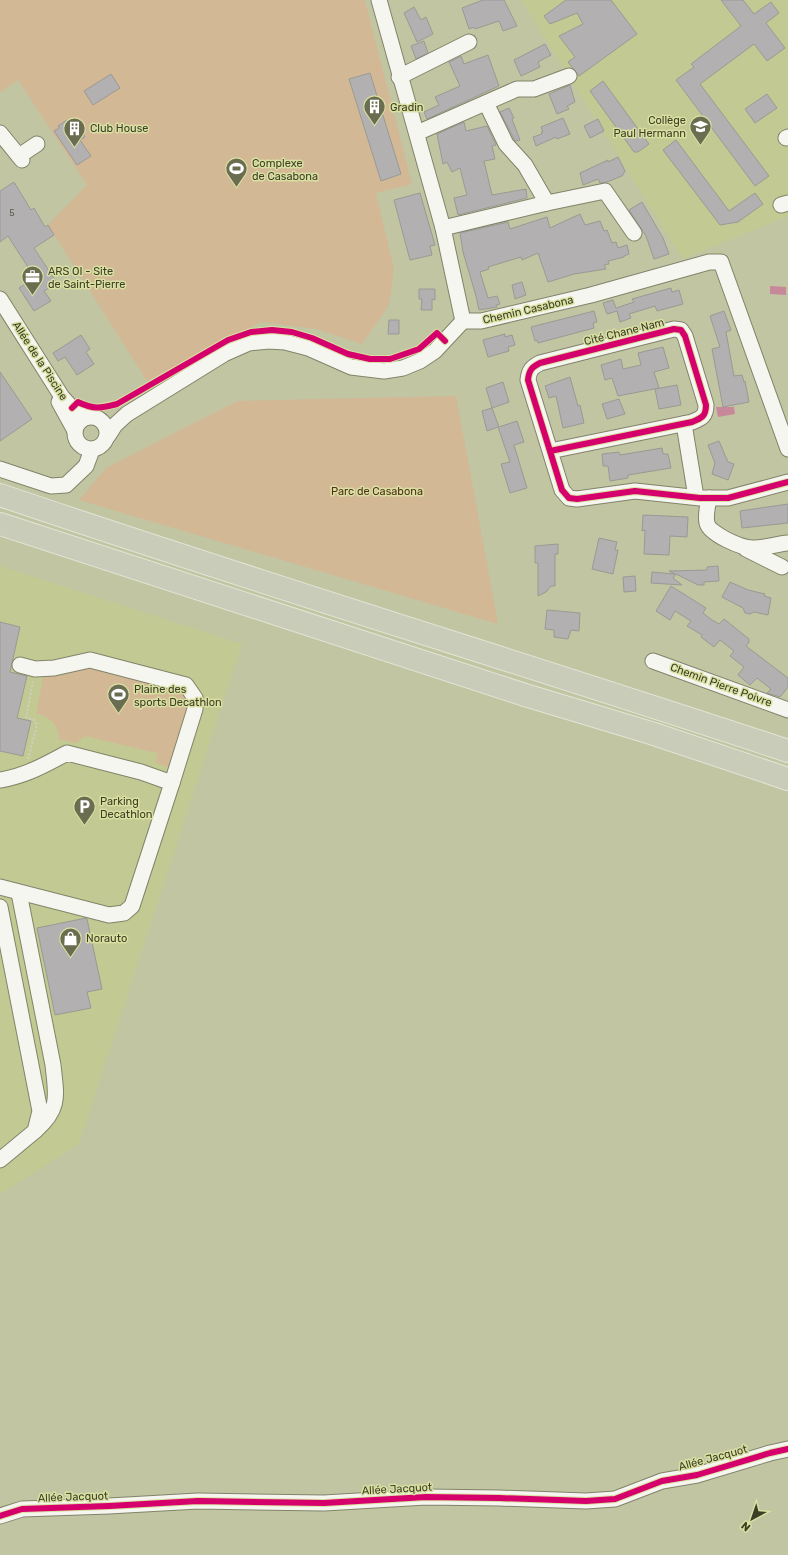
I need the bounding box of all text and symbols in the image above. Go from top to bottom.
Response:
building icon: Gradin [362,94,388,127]
place label: Gradin [390,101,424,114]
school or university icon: Collège Paul Hermann [688,113,714,146]
place label: Collège Paul Hermann [614,114,686,140]
building icon: Club House [62,115,88,148]
place label: Club House [90,122,148,135]
sports icon: Complexe de Casabona [224,156,250,189]
place label: Complexe de Casabona [252,157,318,183]
house number: 5 [9,208,15,218]
office icon: ARS OI - Site de Saint-Pierre [19,264,45,297]
place label: ARS OI - Site de Saint-Pierre [48,265,125,291]
street label: Chemin Casabona [481,293,575,327]
street label: Cité Chane Nam [583,316,666,348]
street label: Allée de la Piscine [10,319,70,403]
park label: Parc de Casabona [331,485,423,498]
street label: Chemin Pierre Poivre [668,661,774,709]
sports icon: Plaine des sports Decathlon [105,682,131,715]
place label: Plaine des sports Decathlon [134,683,222,709]
parking icon: Parking Decathlon [72,794,98,827]
place label: Parking Decathlon [100,795,152,821]
shop icon: Norauto [57,925,83,958]
place label: Norauto [86,932,127,945]
street label: Allée Jacquot [677,1442,749,1473]
street label: Allée Jacquot [361,1481,433,1497]
street label: Allée Jacquot [38,1489,109,1505]
north arrow [732,1499,772,1539]
text: N [739,1519,753,1534]

